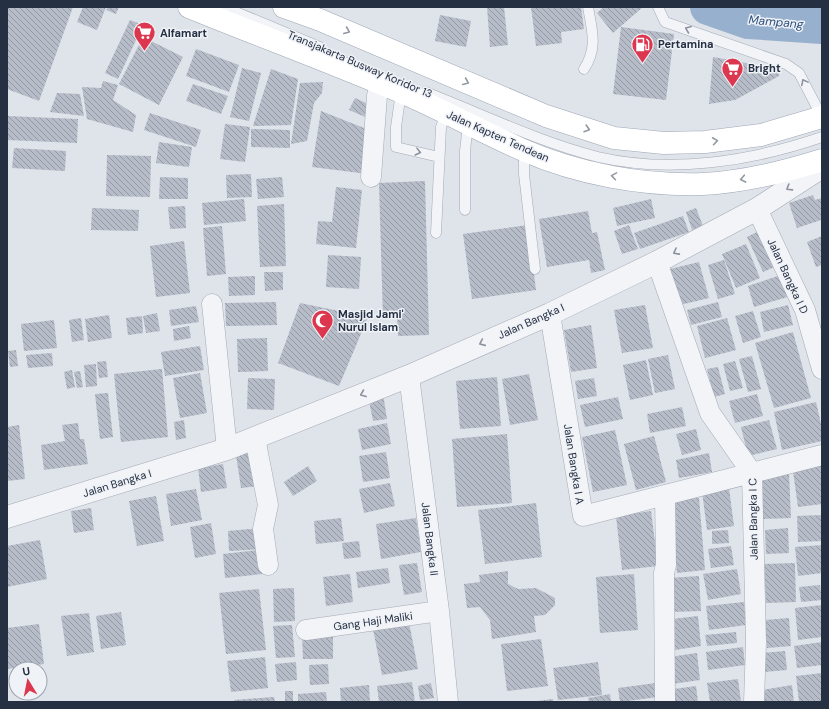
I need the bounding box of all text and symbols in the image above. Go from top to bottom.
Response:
water label: Mampang [748,12,804,32]
supermarket icon: Alfamart [131,20,157,53]
place label: Alfamart [160,26,207,40]
one-way arrow [342,26,350,34]
one-way arrow [685,26,693,34]
street label: Transjakarta Busway Koridor 13 [286,27,434,101]
fuel station icon: Pertamina [630,31,656,64]
place label: Pertamina [658,37,713,51]
supermarket icon: Bright [720,55,746,88]
place label: Bright [748,61,781,75]
one-way arrow [462,77,470,85]
one-way arrow [801,79,808,86]
street label: Jalan Kapten Tendean [445,107,551,165]
one-way arrow [584,124,591,133]
one-way arrow [712,136,718,145]
one-way arrow [414,147,421,156]
one-way arrow [611,173,617,181]
one-way arrow [740,174,746,183]
one-way arrow [786,184,793,191]
street label: Jalan Bangka I D [764,236,812,316]
one-way arrow [673,247,680,255]
street label: Jalan Bangka I [496,300,566,342]
mosque icon: Masjid Jami' Nurul Islam [309,307,335,340]
place label: Masjid Jami' Nurul Islam [338,307,404,334]
one-way arrow [479,338,487,346]
one-way arrow [359,390,366,398]
street label: Jalan Bangka I A [561,423,587,505]
street label: Jalan Bangka I [81,466,153,500]
street label: Jalan Bangka I C [745,478,761,560]
street label: Jalan Bangka II [419,502,441,576]
street label: Gang Haji Maliki [332,609,414,633]
north arrow [8,661,48,701]
text: U [21,664,31,679]

